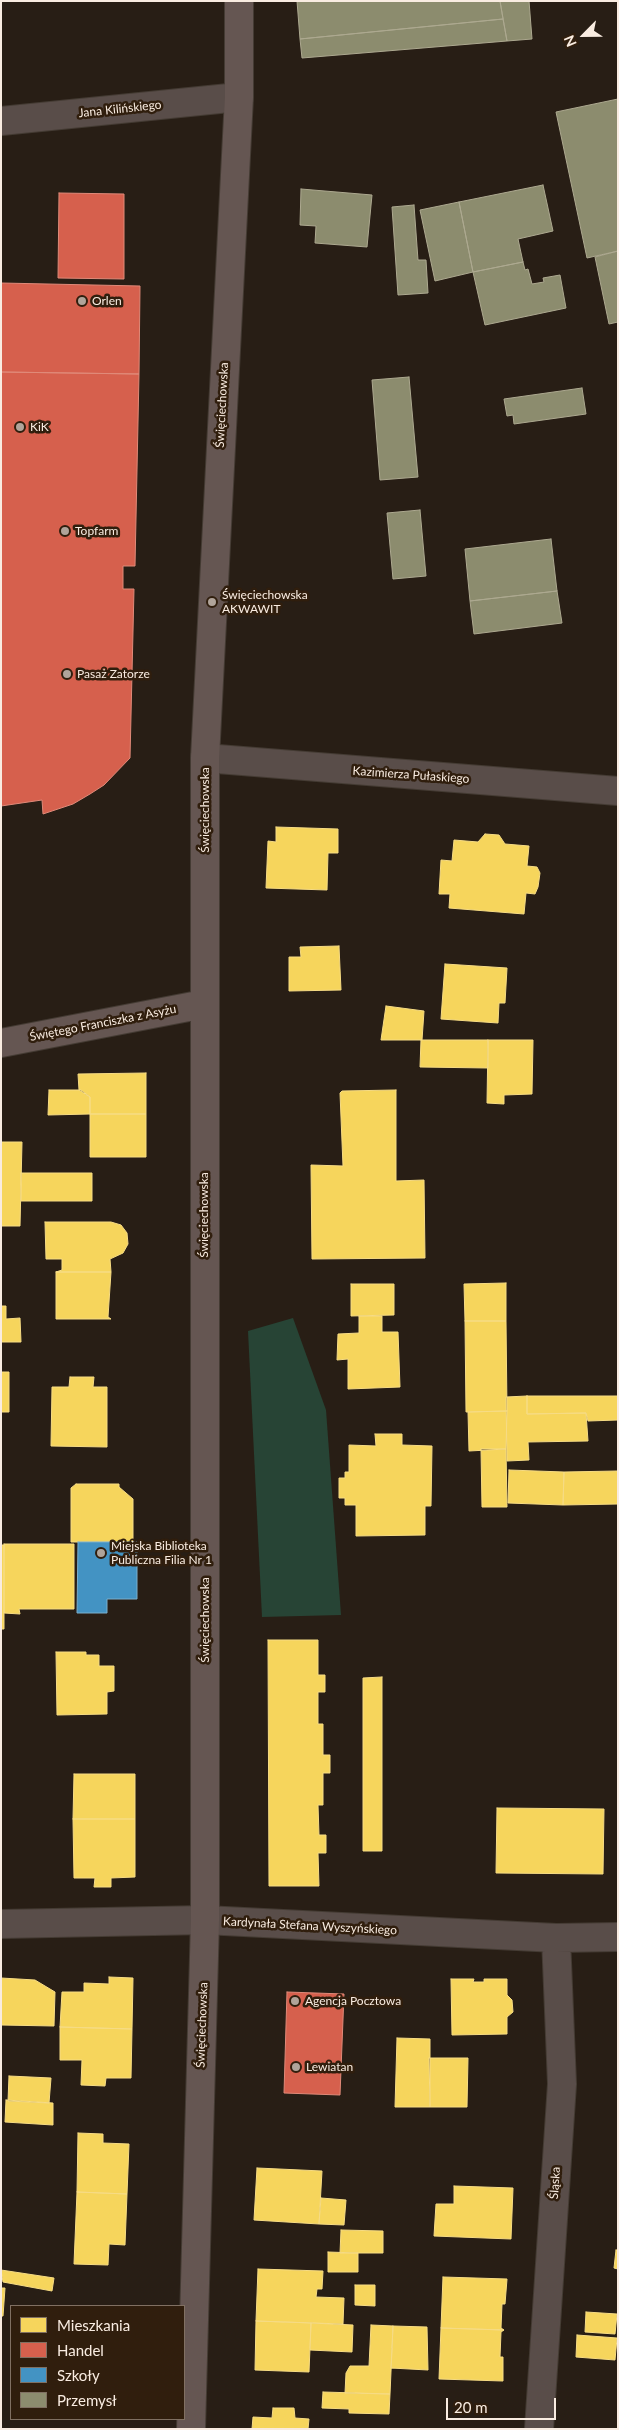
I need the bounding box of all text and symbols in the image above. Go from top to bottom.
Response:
north arrow [559,10,609,60]
text: N [560,33,580,49]
street label: Jana Kilińskiego [78,97,162,121]
place label: Orlen [92,294,122,308]
marker: Orlen [76,295,88,307]
street label: Święciechowska [213,362,231,448]
place label: KiK [30,420,49,434]
marker: KiK [14,421,26,433]
place label: Topfarm [75,524,118,538]
marker: Topfarm [59,525,71,537]
place label: Święciechowska AKWAWIT [222,588,308,616]
marker: Święciechowska AKWAWIT [206,596,218,608]
place label: Pasaż Zatorze [77,667,150,681]
marker: Pasaż Zatorze [61,668,73,680]
street label: Kazimierza Pułaskiego [352,764,470,786]
street label: Święciechowska [198,767,212,853]
street label: Świętego Franciszka z Asyżu [28,1002,178,1044]
street label: Święciechowska [197,1172,211,1258]
place label: Miejska Biblioteka Publiczna Filia Nr 1 [111,1539,212,1567]
marker: Miejska Biblioteka Publiczna Filia Nr 1 [95,1547,107,1559]
street label: Święciechowska [198,1577,212,1663]
street label: Kardynała Stefana Wyszyńskiego [223,1914,397,1938]
street label: Święciechowska [193,1982,211,2068]
place label: Agencja Pocztowa [305,1994,401,2008]
marker: Agencja Pocztowa [289,1995,301,2007]
place label: Lewiatan [306,2060,353,2074]
marker: Lewiatan [290,2061,302,2073]
street label: Śląska [547,2166,563,2200]
legend [10,2305,185,2420]
text: Mieszkania [57,2316,130,2334]
text: Handel [57,2341,104,2359]
text: Szkoły [57,2366,100,2384]
scale bar [449,2388,559,2420]
text: Przemysł [57,2391,117,2409]
text: 20 m [454,2398,488,2416]

